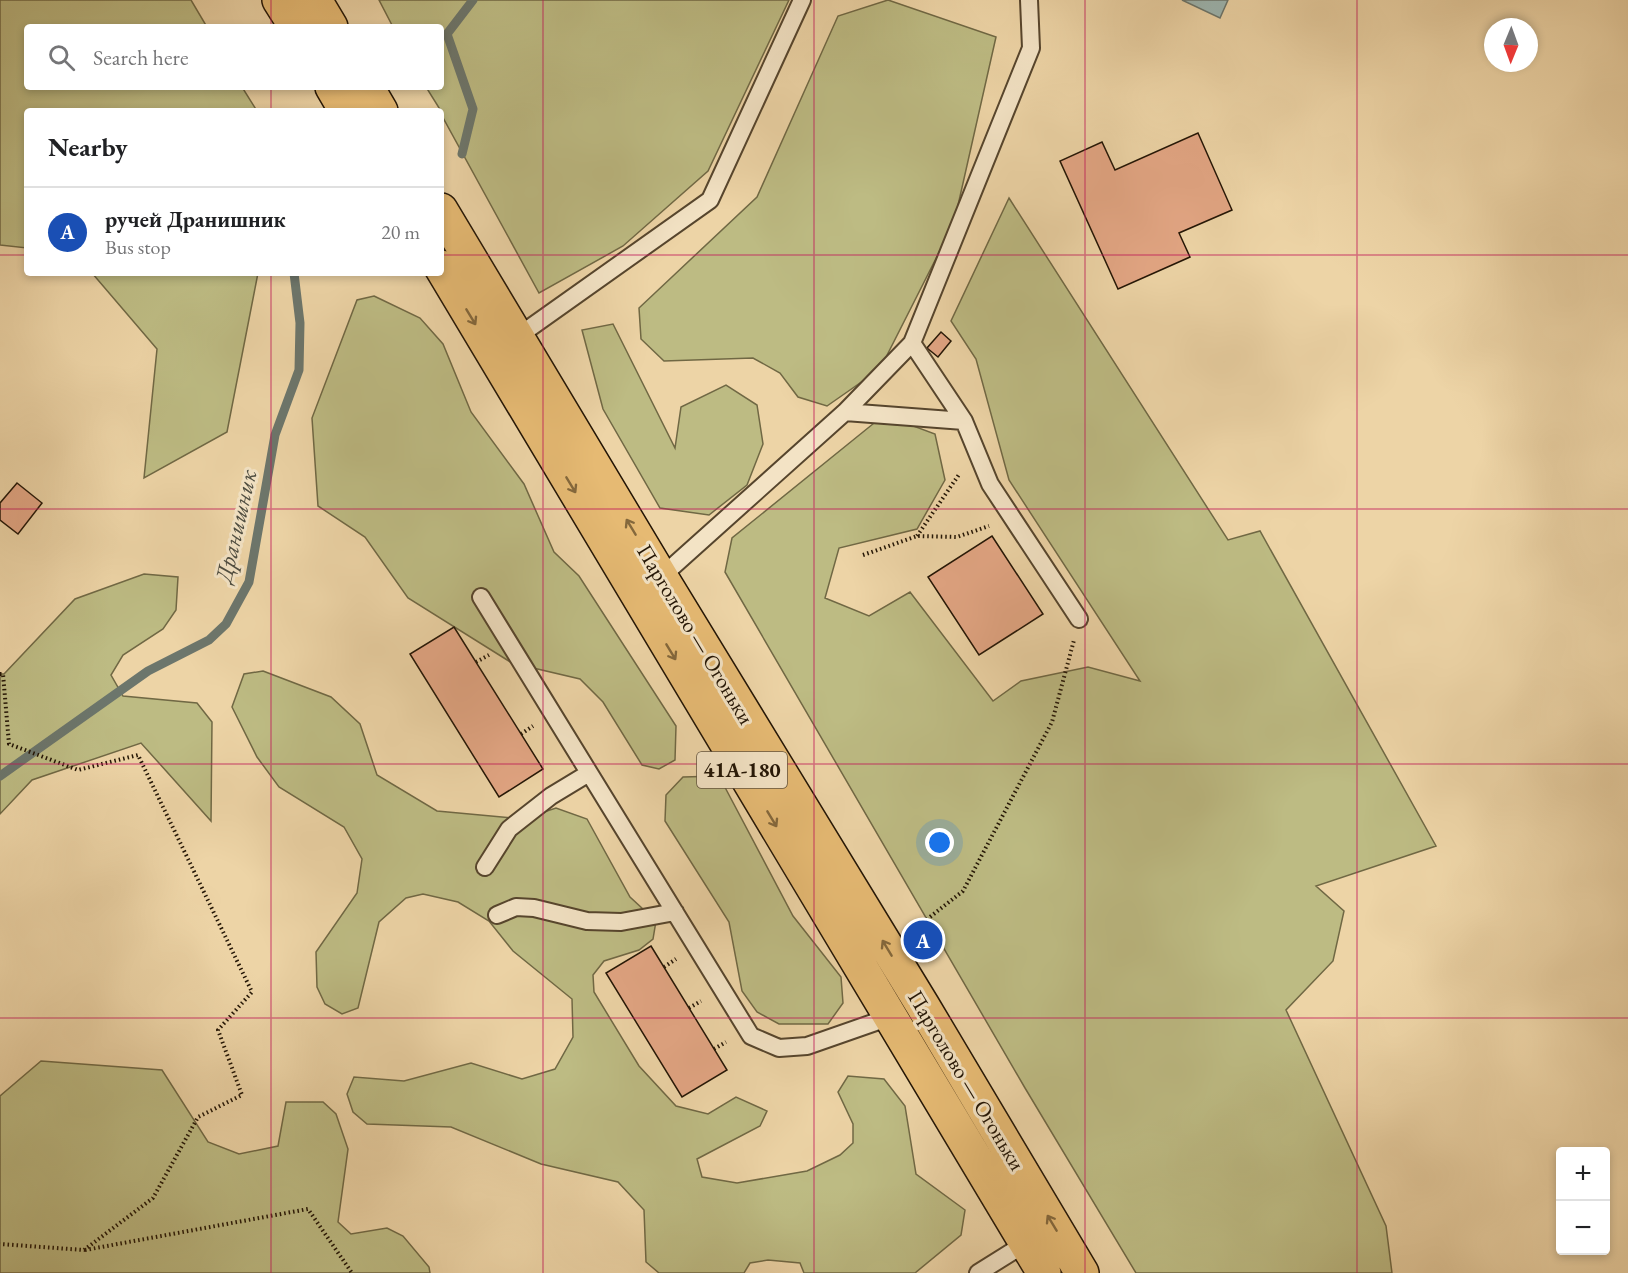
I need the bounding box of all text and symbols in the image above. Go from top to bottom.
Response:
north arrow [1484,18,1538,72]
search box [24,24,444,90]
icon: search [45,41,78,74]
text: Search here [93,43,188,72]
text: Nearby [48,130,128,164]
text: ручей Дранишник [105,205,286,234]
text: A [60,219,75,245]
text: 20 m [381,219,420,245]
text: Bus stop [105,234,171,260]
one-way arrow [466,308,478,325]
water label: Дранишник [207,466,264,587]
one-way arrow [566,476,578,493]
one-way arrow [624,519,636,536]
street label: Парголово — Огоньки [630,539,761,730]
one-way arrow [666,643,678,660]
road number: 41А-180 [697,752,787,788]
one-way arrow [766,810,778,827]
your location [925,828,954,857]
pin: A [904,918,942,962]
one-way arrow [880,940,892,957]
street label: Парголово — Огоньки [901,985,1032,1176]
map controls [1556,1147,1610,1255]
button: + [1556,1147,1610,1201]
button: − [1556,1201,1610,1255]
one-way arrow [1046,1215,1058,1232]

